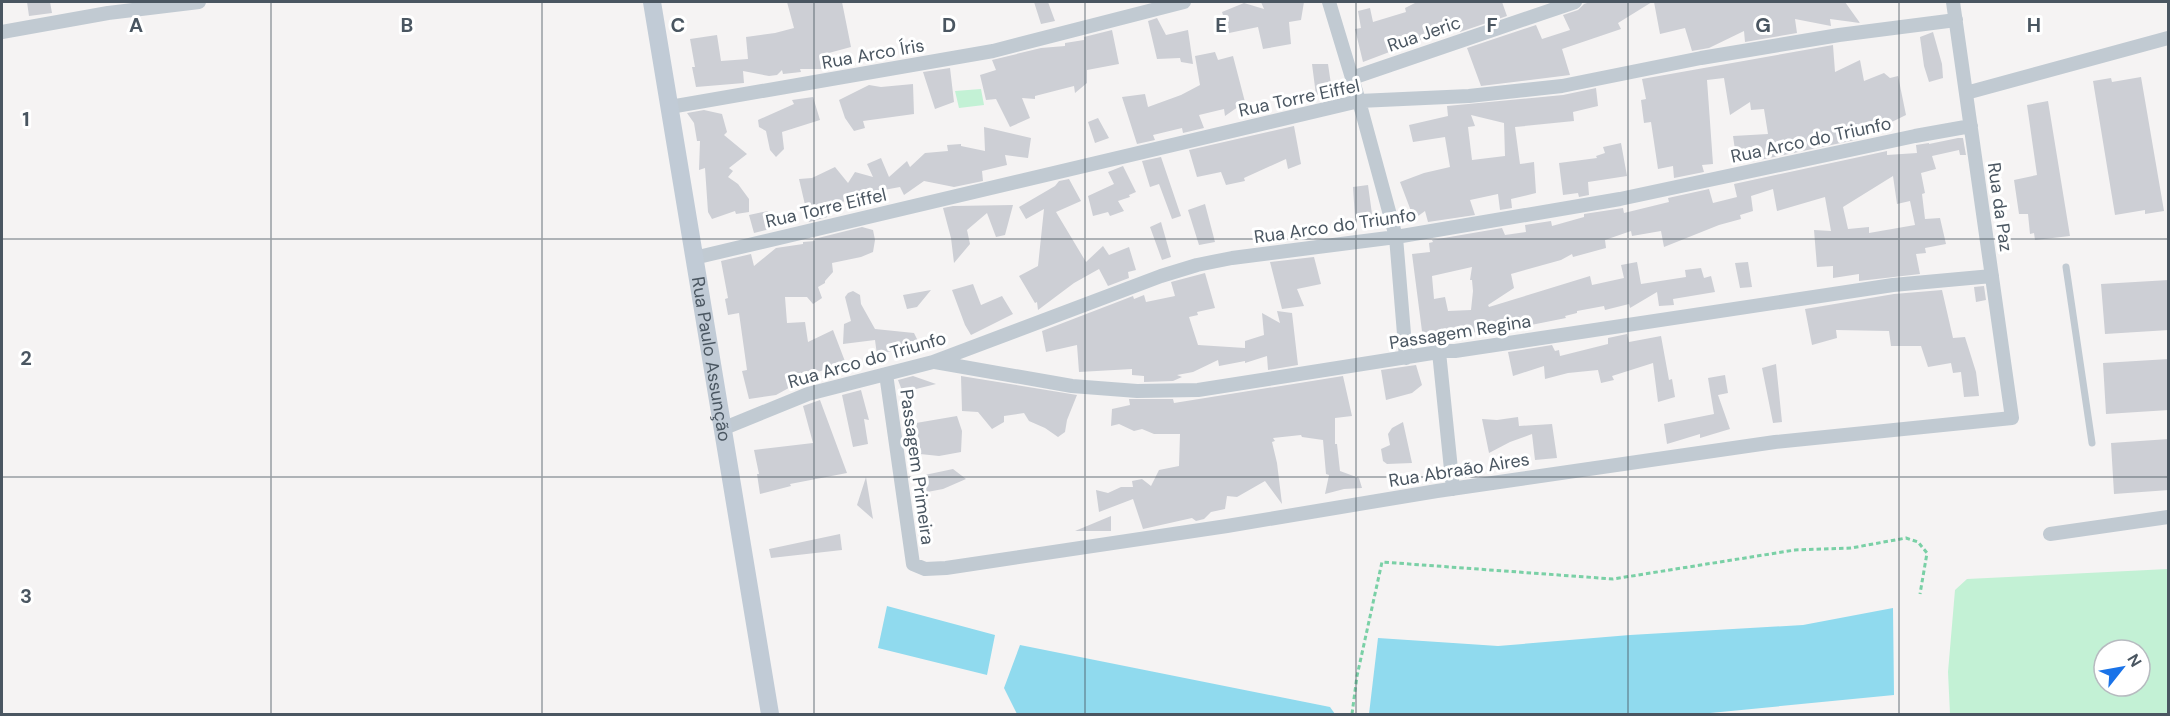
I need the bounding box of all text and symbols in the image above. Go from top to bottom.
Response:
street label: Rua Jeric [1384,10,1464,58]
text: A [129,12,143,38]
text: B [401,12,413,38]
text: C [671,12,685,38]
text: D [942,12,956,38]
text: E [1215,12,1227,38]
text: F [1486,12,1498,38]
text: G [1755,12,1771,38]
text: H [2027,12,2041,38]
street label: Rua Arco Íris [820,33,926,75]
street label: Rua Torre Eiffel [1236,73,1362,123]
text: 1 [22,106,30,132]
street label: Rua Arco do Triunfo [1729,111,1893,169]
street label: Rua da Paz [1982,161,2018,253]
street label: Rua Torre Eiffel [763,182,889,234]
street label: Rua Arco do Triunfo [1252,203,1418,249]
street label: Rua Paulo Assunção [686,275,737,443]
street label: Passagem Regina [1387,309,1533,355]
street label: Rua Arco do Triunfo [785,326,949,394]
text: 2 [20,345,32,371]
street label: Passagem Primeira [894,388,940,546]
street label: Rua Abraão Aires [1387,447,1531,493]
text: 3 [20,583,32,609]
north arrow [2092,638,2152,698]
text: N [2122,650,2146,671]

